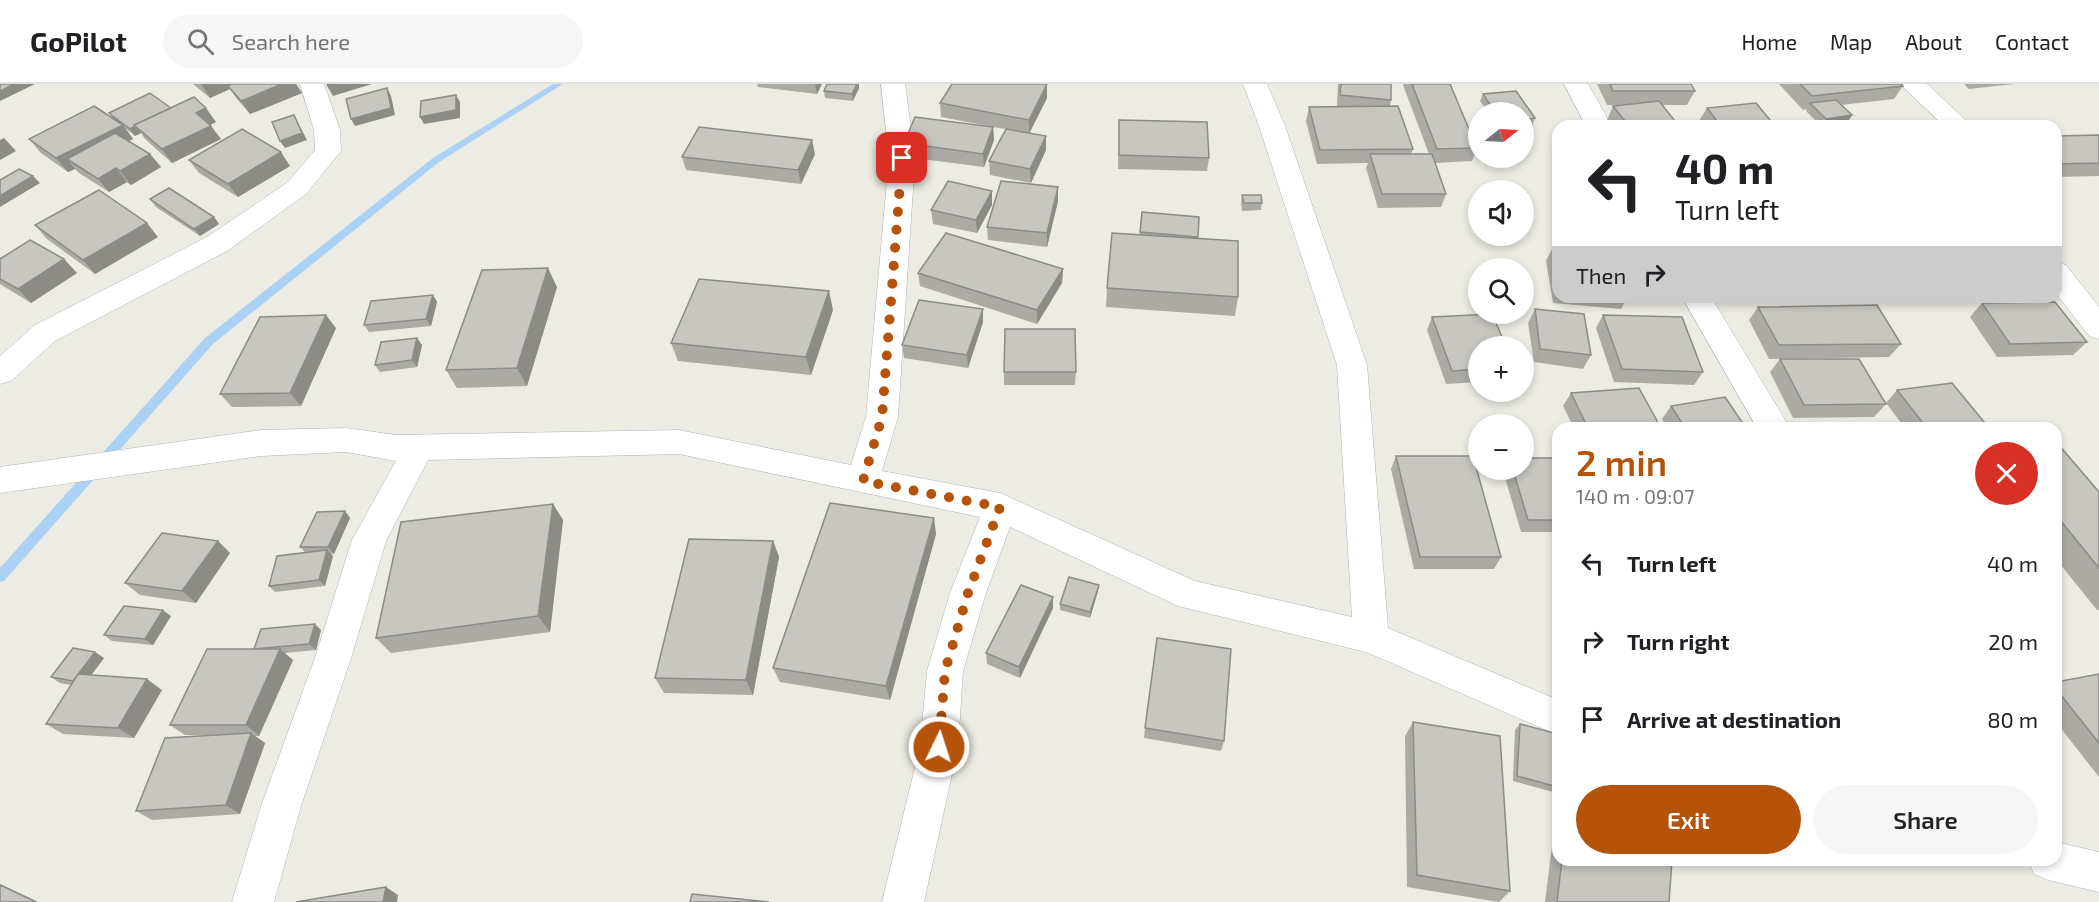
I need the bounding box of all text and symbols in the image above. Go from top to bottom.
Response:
search box [163,14,583,68]
text: GoPilot [30,24,127,58]
icon: search [184,25,217,58]
text: Search here [232,28,350,54]
text: Home [1741,29,1797,54]
text: Map [1830,29,1872,54]
text: About [1905,29,1962,54]
text: Contact [1995,29,2069,54]
north arrow [1468,102,1534,168]
map controls [1468,102,1534,480]
pin [876,132,927,183]
icon: arrive [885,141,918,174]
text: 40 m [1675,142,1774,192]
icon: left [1576,144,1654,222]
button: sound [1468,180,1534,246]
text: Turn left [1675,193,1779,225]
button: search [1468,258,1534,324]
icon: right [1638,258,1671,291]
text: Then [1576,262,1626,288]
button: + [1468,336,1534,402]
button: − [1468,414,1534,480]
text: 2 min [1576,440,1667,483]
button: close [1975,442,2038,505]
text: 140 m · 09:07 [1576,484,1694,508]
icon: left [1576,547,1609,580]
text: Turn left [1627,550,1716,576]
text: 40 m [1987,550,2038,576]
icon: right [1576,625,1609,658]
text: Turn right [1627,628,1729,654]
text: 20 m [1988,628,2038,654]
icon: arrive [1576,703,1609,736]
text: Arrive at destination [1627,706,1841,732]
text: 80 m [1987,706,2038,732]
position arrow [907,715,971,779]
button: Exit [1576,785,1801,854]
button: Share [1813,785,2038,854]

